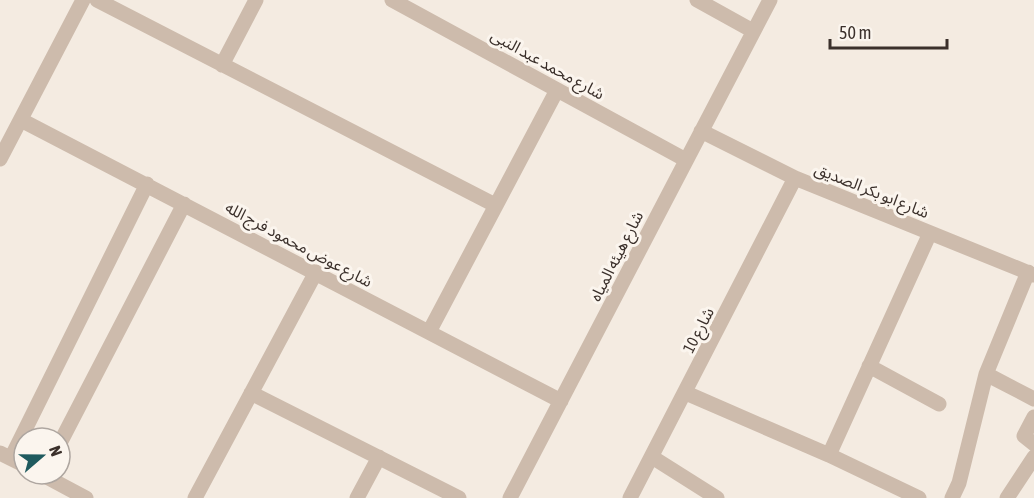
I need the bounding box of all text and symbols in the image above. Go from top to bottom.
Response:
scale bar [830,12,947,50]
text: 50 m [839,22,871,43]
street label: شارع محمد عبد النبى [486,25,608,106]
street label: شارع ابو بكر الصديق [811,159,932,225]
street label: شارع عوض محمود فرج الله [221,198,376,294]
street label: شارع هيئه المياه [586,208,650,306]
street label: شارع 10 [679,304,721,357]
north arrow [12,426,72,486]
text: N [46,443,66,458]

